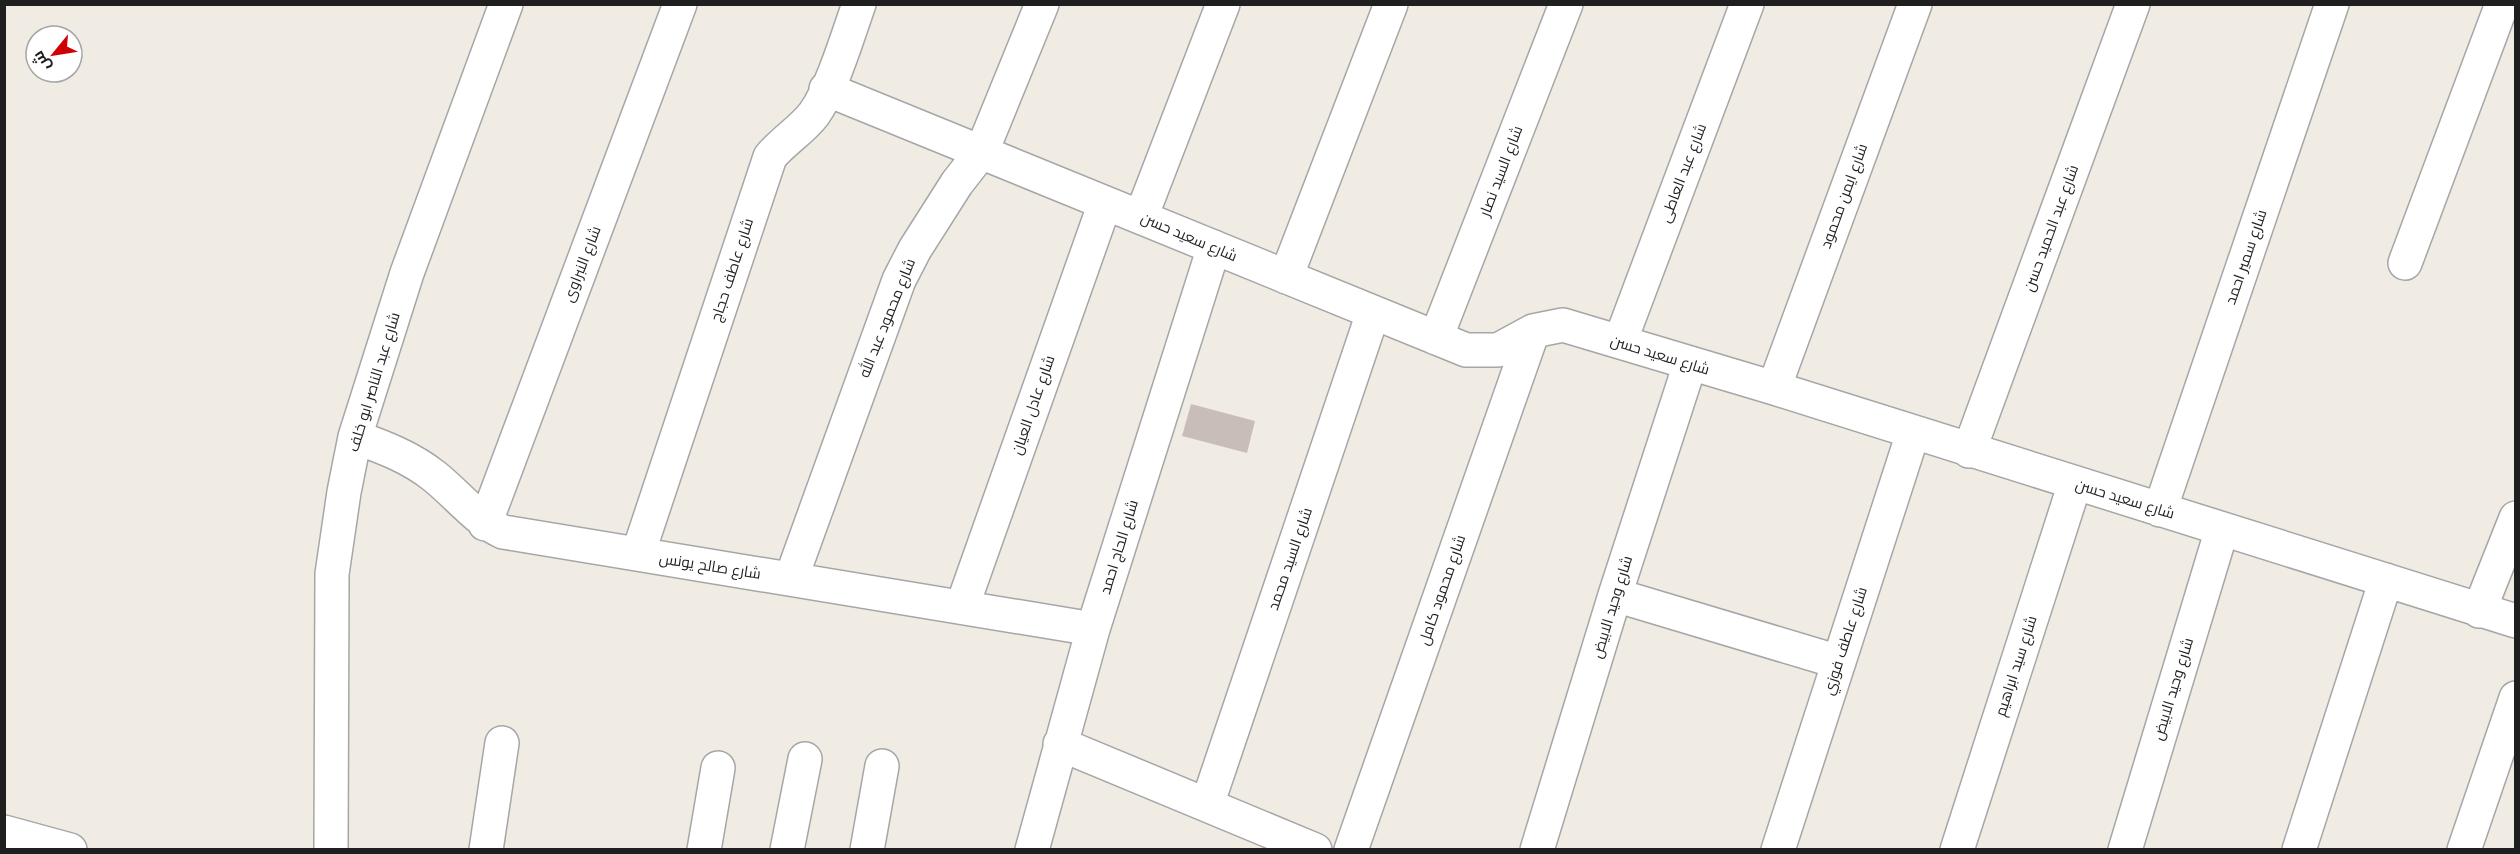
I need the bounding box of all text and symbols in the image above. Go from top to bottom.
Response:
north arrow [24,24,84,84]
text: ش [28,48,55,75]
street label: شارع عبد العاطى [1656,121,1712,226]
street label: شارع السيد نصار [1475,123,1528,221]
street label: شارع ايمن محمود [1817,141,1873,252]
street label: شارع عبد الحميد حسن [2020,162,2084,294]
street label: شارع سمير احمد [2221,207,2273,307]
street label: شارع سعيد حسن [1137,209,1240,267]
street label: شارع عاطف حجاج [707,216,759,325]
street label: شارع النبراوى [559,223,607,305]
street label: شارع محمود عبد الله [854,255,921,381]
street label: شارع عبد الناصر ابو خلف [344,310,406,455]
street label: شارع سعيد حسن [1608,331,1712,381]
street label: شارع عادل العيان [1008,353,1060,458]
street label: شارع سعيد حسن [2073,475,2177,525]
street label: شارع الحاج احمد [1096,498,1144,597]
street label: شارع السيد محمد [1264,505,1318,613]
street label: شارع محمود كامل [1415,532,1471,648]
street label: شارع صالح يونس [658,549,762,585]
street label: شارع وحيد الابيض [1588,553,1638,661]
street label: شارع عاطف فوزي [1819,585,1874,698]
street label: شارع سيد ابراهيم [1991,613,2043,719]
street label: شارع وحيد الابيض [2149,635,2199,743]

